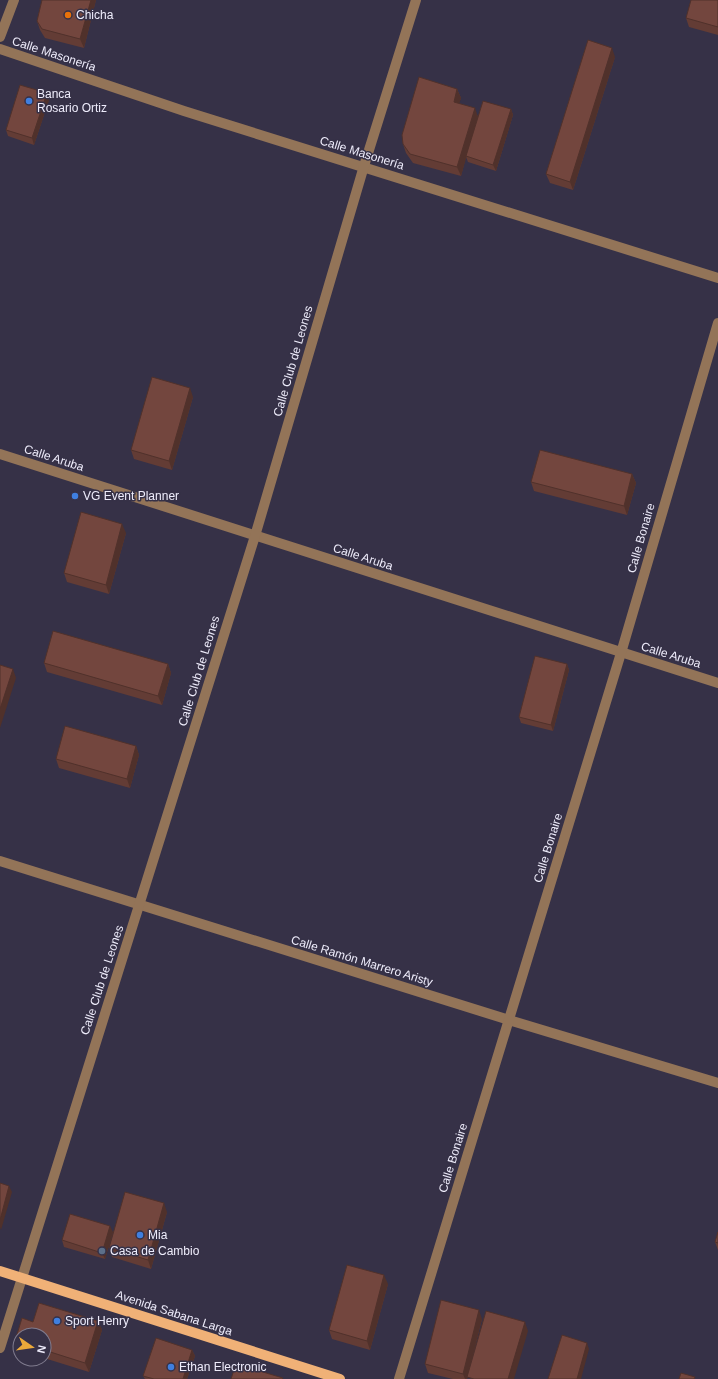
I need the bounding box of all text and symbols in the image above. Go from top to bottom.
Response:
place label: Chicha [76,8,114,22]
marker: Chicha [63,10,73,20]
street label: Calle Masonería [10,34,98,74]
place label: Banca Rosario Ortiz [37,87,107,115]
marker: Banca Rosario Ortiz [24,96,34,106]
street label: Calle Masonería [318,134,406,173]
street label: Calle Club de Leones [270,304,316,418]
street label: Calle Aruba [22,442,86,474]
place label: VG Event Planner [83,489,179,503]
marker: VG Event Planner [70,491,80,501]
street label: Calle Bonaire [624,501,658,575]
street label: Calle Aruba [331,541,395,573]
street label: Calle Club de Leones [176,614,222,728]
street label: Calle Aruba [639,639,703,671]
street label: Calle Bonaire [531,811,565,884]
street label: Calle Club de Leones [78,923,126,1037]
street label: Calle Ramón Marrero Aristy [289,933,435,989]
street label: Calle Bonaire [436,1121,470,1194]
place label: Mia [148,1228,168,1242]
marker: Mia [135,1230,145,1240]
place label: Casa de Cambio [110,1244,200,1258]
marker: Casa de Cambio [97,1246,107,1256]
street label: Avenida Sabana Larga [114,1288,234,1339]
place label: Sport Henry [65,1314,129,1328]
marker: Sport Henry [52,1316,62,1326]
north arrow [12,1327,52,1367]
text: N [35,1344,48,1355]
place label: Ethan Electronic [179,1360,266,1374]
marker: Ethan Electronic [166,1362,176,1372]

